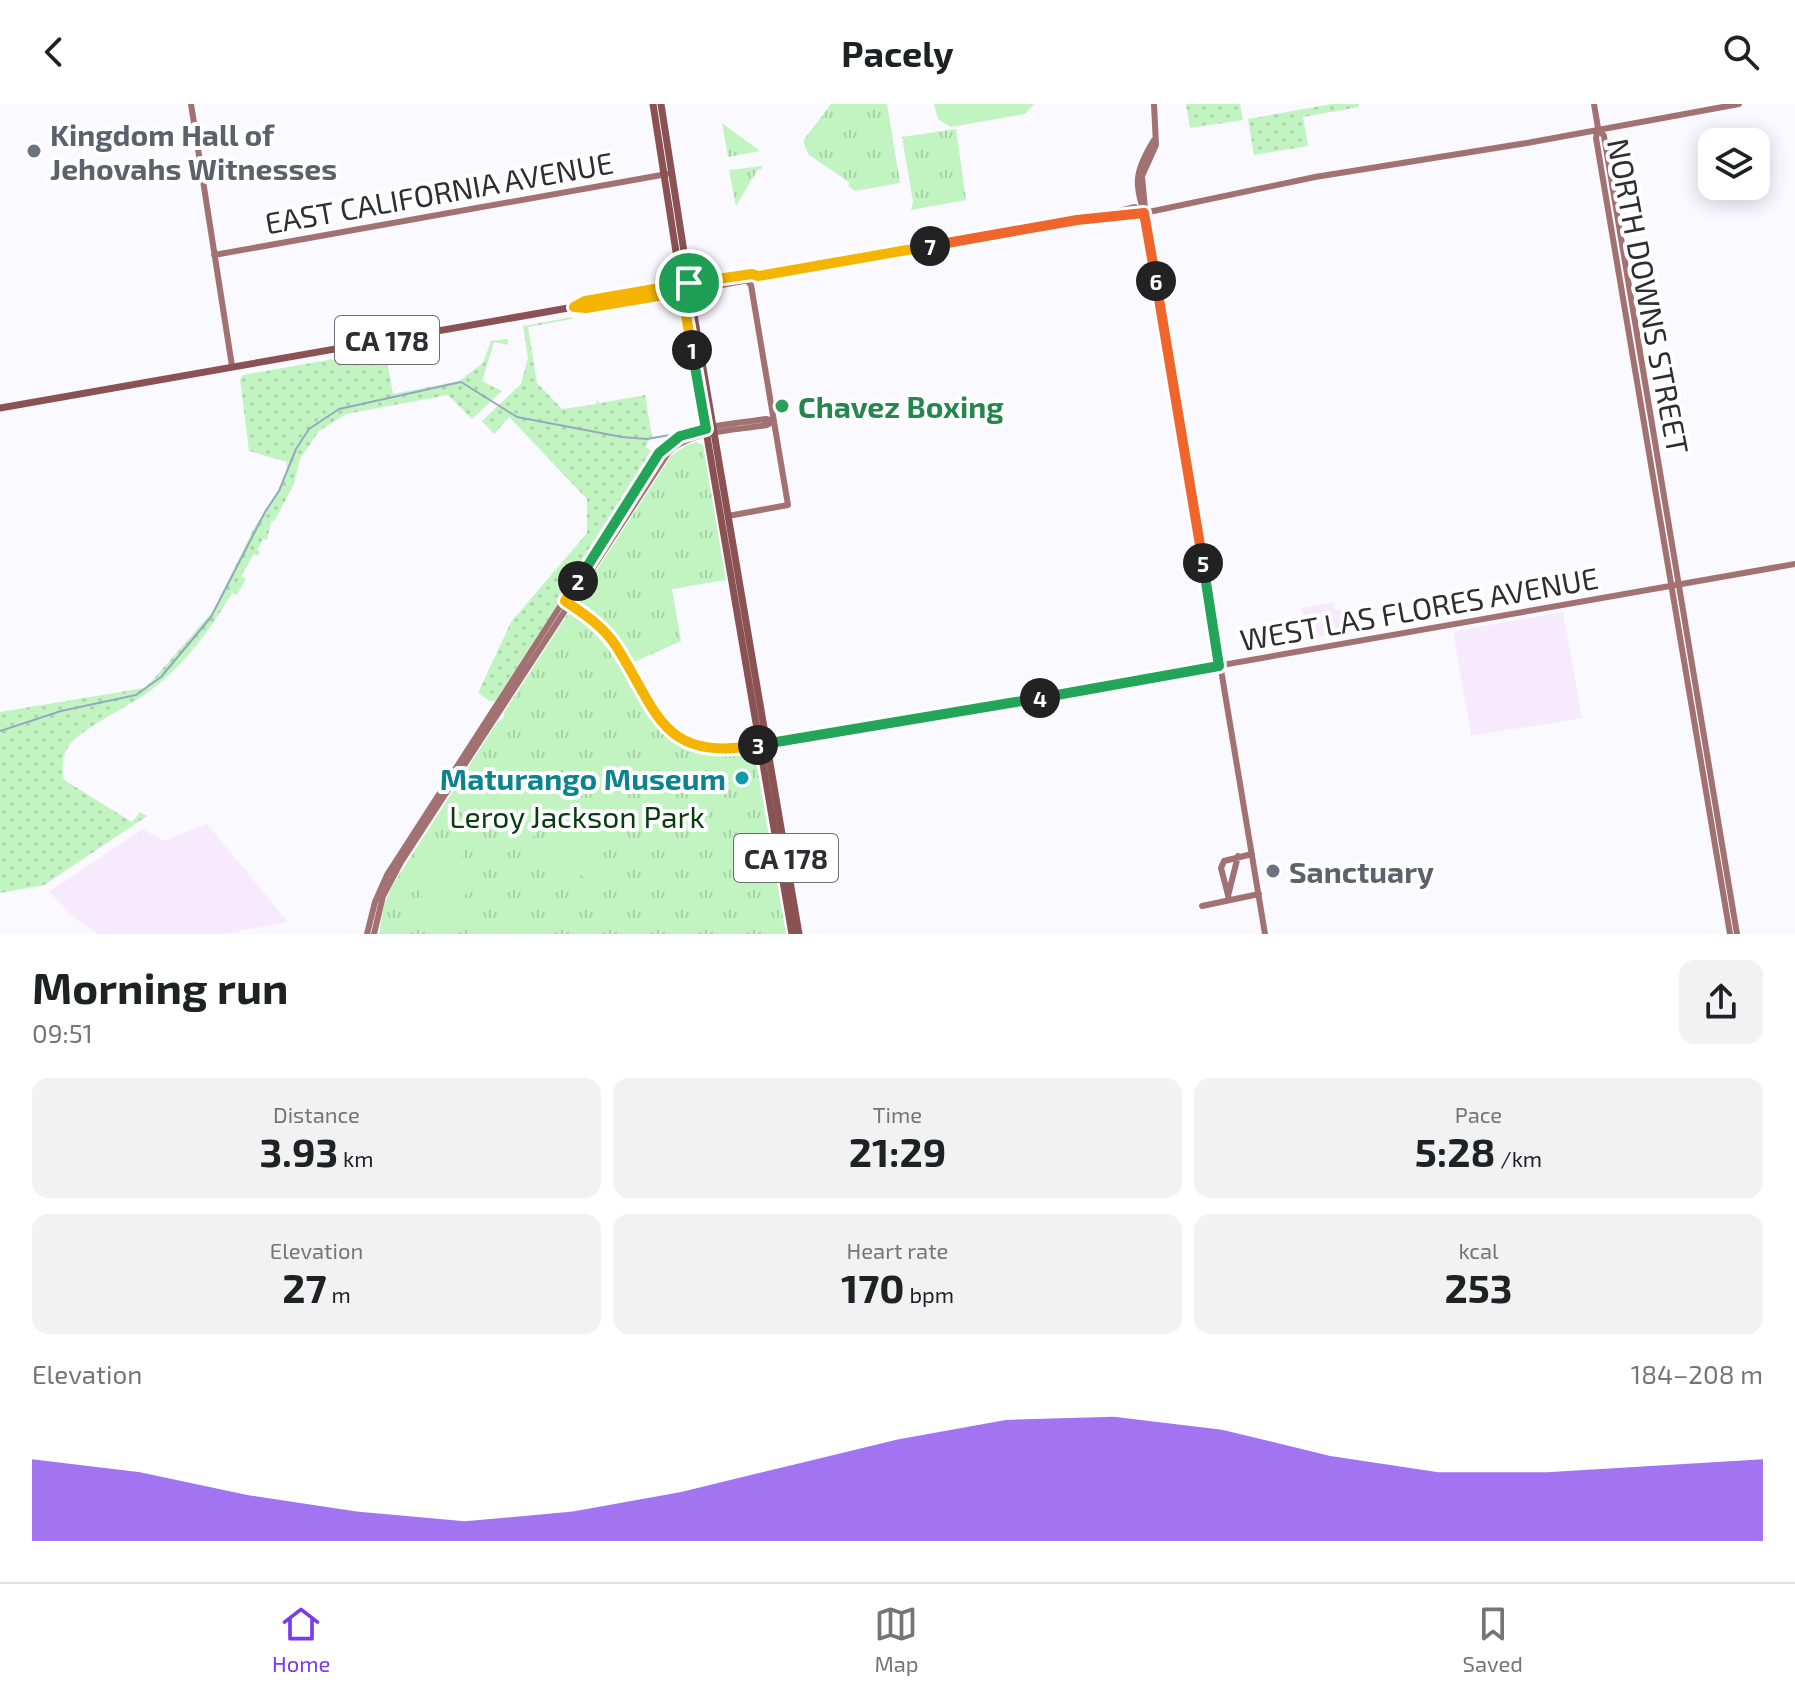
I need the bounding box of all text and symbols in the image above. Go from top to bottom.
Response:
icon: back [32,30,76,74]
icon: search [1719,30,1763,74]
text: Pacely [841,31,954,74]
place label: Kingdom Hall of Jehovahs Witnesses [50,116,337,186]
map controls [1698,128,1770,200]
button: layers [1698,128,1770,200]
street label: NORTH DOWNS STREET [1601,135,1697,457]
marker: Kingdom Hall of Jehovahs Witnesses [25,142,43,160]
street label: EAST CALIFORNIA AVENUE [262,144,616,240]
pin: 7 [910,226,950,266]
text: 7 [924,233,936,259]
pin [655,249,723,317]
icon: arrive [667,261,711,305]
pin: 6 [1136,261,1176,301]
text: 6 [1150,268,1162,294]
road number: CA 178 [335,316,439,364]
pin: 1 [672,330,712,370]
text: 1 [687,337,697,363]
place label: Chavez Boxing [798,388,1004,424]
marker: Chavez Boxing [773,397,791,415]
pin: 5 [1183,543,1223,583]
text: 5 [1197,550,1209,576]
street label: WEST LAS FLORES AVENUE [1237,559,1601,657]
pin: 2 [558,561,598,601]
text: 2 [572,568,584,594]
pin: 4 [1020,678,1060,718]
text: 4 [1033,685,1047,711]
pin: 3 [738,725,778,765]
text: 3 [752,732,764,758]
place label: Maturango Museum [440,760,726,796]
marker: Maturango Museum [733,769,751,787]
park label: Leroy Jackson Park [449,798,705,834]
road number: CA 178 [734,834,838,882]
place label: Sanctuary [1289,853,1434,890]
marker: Sanctuary [1264,862,1282,880]
text: Morning run [32,960,288,1013]
button: share [1679,960,1763,1044]
text: 09:51 [32,1017,93,1048]
text: Distance [273,1101,360,1127]
text: Time [873,1101,922,1127]
text: Pace [1455,1101,1502,1127]
text: 3.93 [259,1127,338,1175]
text: 21:29 [849,1127,946,1175]
text: 5:28 [1415,1127,1495,1175]
text: km [338,1145,374,1171]
text: /km [1495,1145,1542,1171]
text: Elevation [270,1237,363,1263]
text: Heart rate [847,1237,948,1263]
text: kcal [1458,1237,1499,1263]
text: 27 [282,1263,327,1311]
text: 170 [841,1263,905,1311]
text: 253 [1445,1263,1513,1311]
text: m [327,1281,351,1307]
text: bpm [905,1281,954,1307]
text: Elevation [32,1358,142,1389]
text: 184–208 m [1631,1358,1763,1389]
tab: Home [272,1602,330,1676]
tab: Map [874,1602,919,1676]
tab: Saved [1463,1602,1523,1676]

